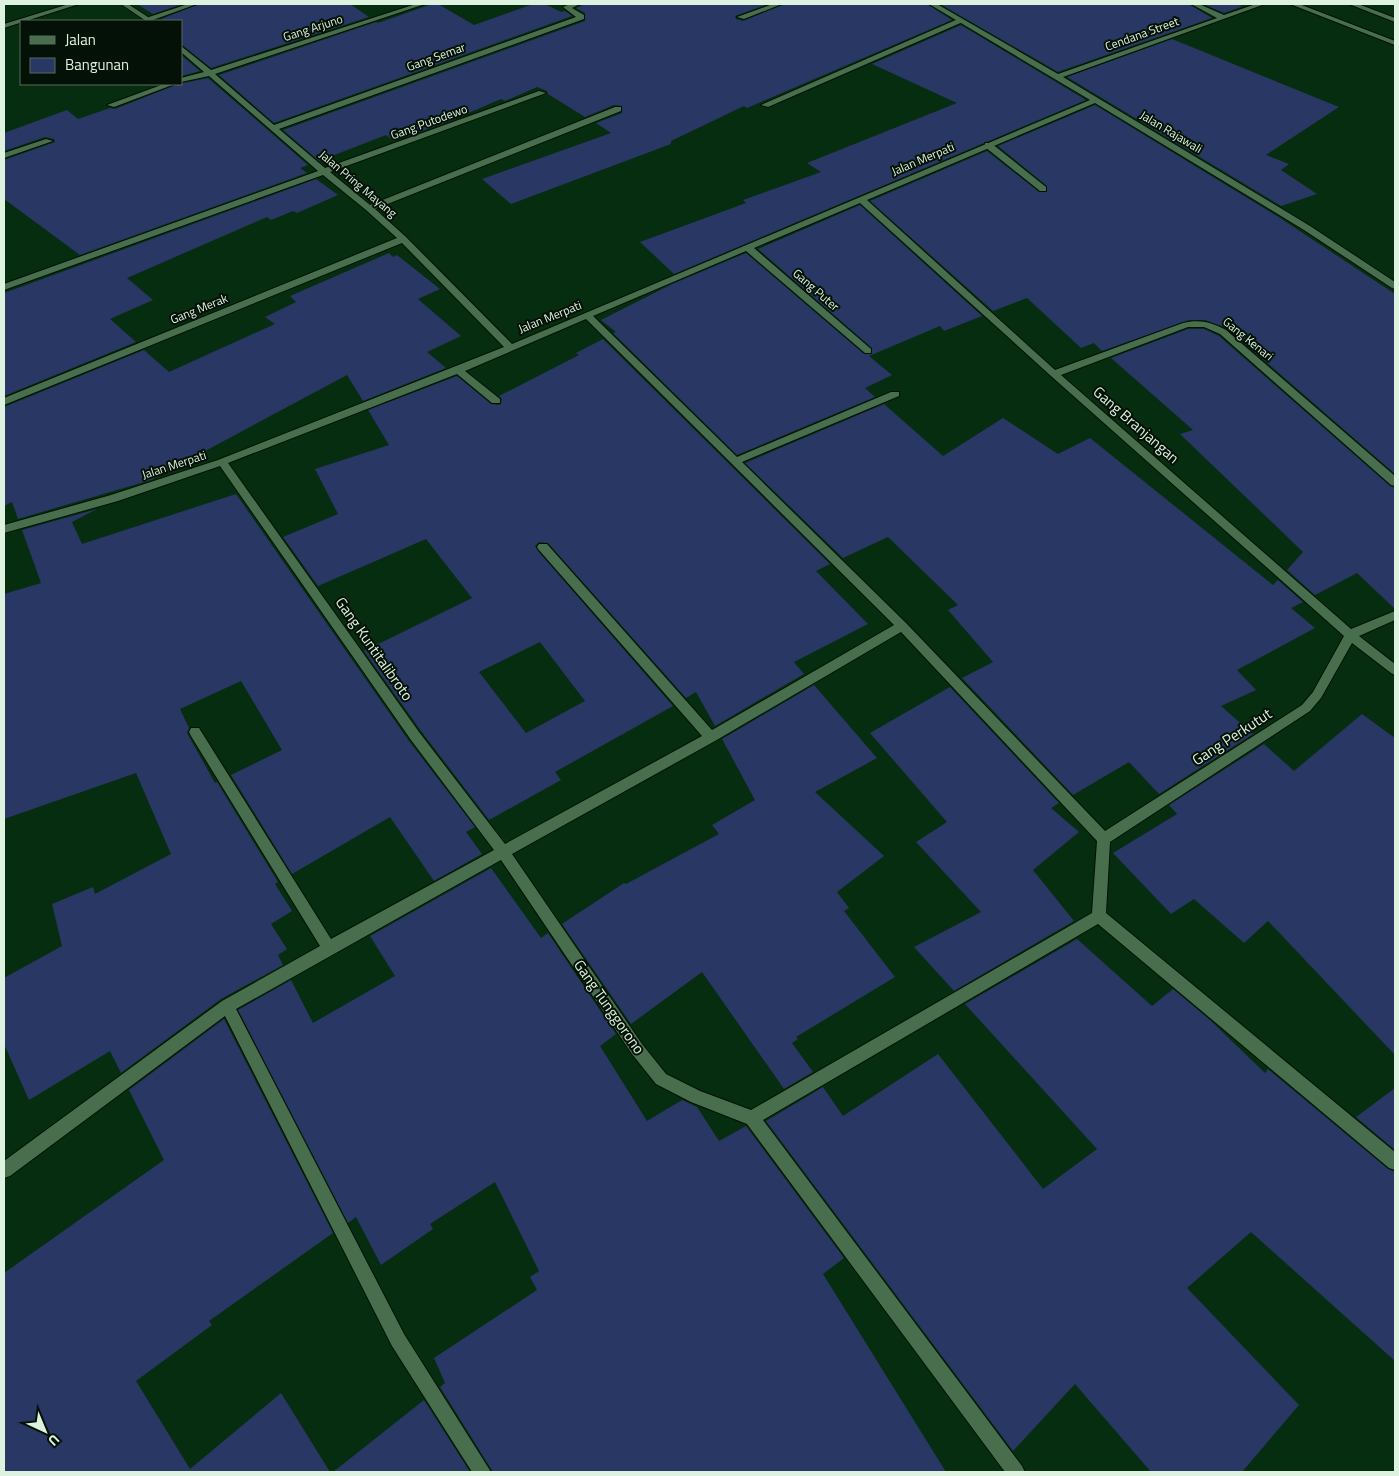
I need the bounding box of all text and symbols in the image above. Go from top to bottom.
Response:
street label: Gang Arjuno [281,9,345,46]
street label: Cendana Street [1102,11,1182,56]
legend [20,20,182,85]
text: Jalan [65,28,96,51]
street label: Gang Semar [404,37,468,76]
text: Bangunan [65,53,129,76]
street label: Gang Putodewo [388,99,470,144]
street label: Jalan Rajawali [1136,105,1206,158]
street label: Jalan Merpati [888,137,957,180]
street label: Jalan Pring Mayang [315,145,402,222]
street label: Gang Puter [789,264,844,315]
street label: Gang Merak [167,288,231,329]
street label: Jalan Merpati [515,295,584,338]
street label: Gang Kenari [1219,312,1278,365]
street label: Gang Branjangan [1088,381,1185,469]
street label: Jalan Merpati [139,445,209,484]
street label: Gang Kuntitalibroto [330,592,419,705]
street label: Gang Perkutut [1187,702,1277,771]
street label: Gang Tunggorono [568,955,651,1059]
north arrow [20,1406,70,1456]
text: U [44,1430,65,1451]

